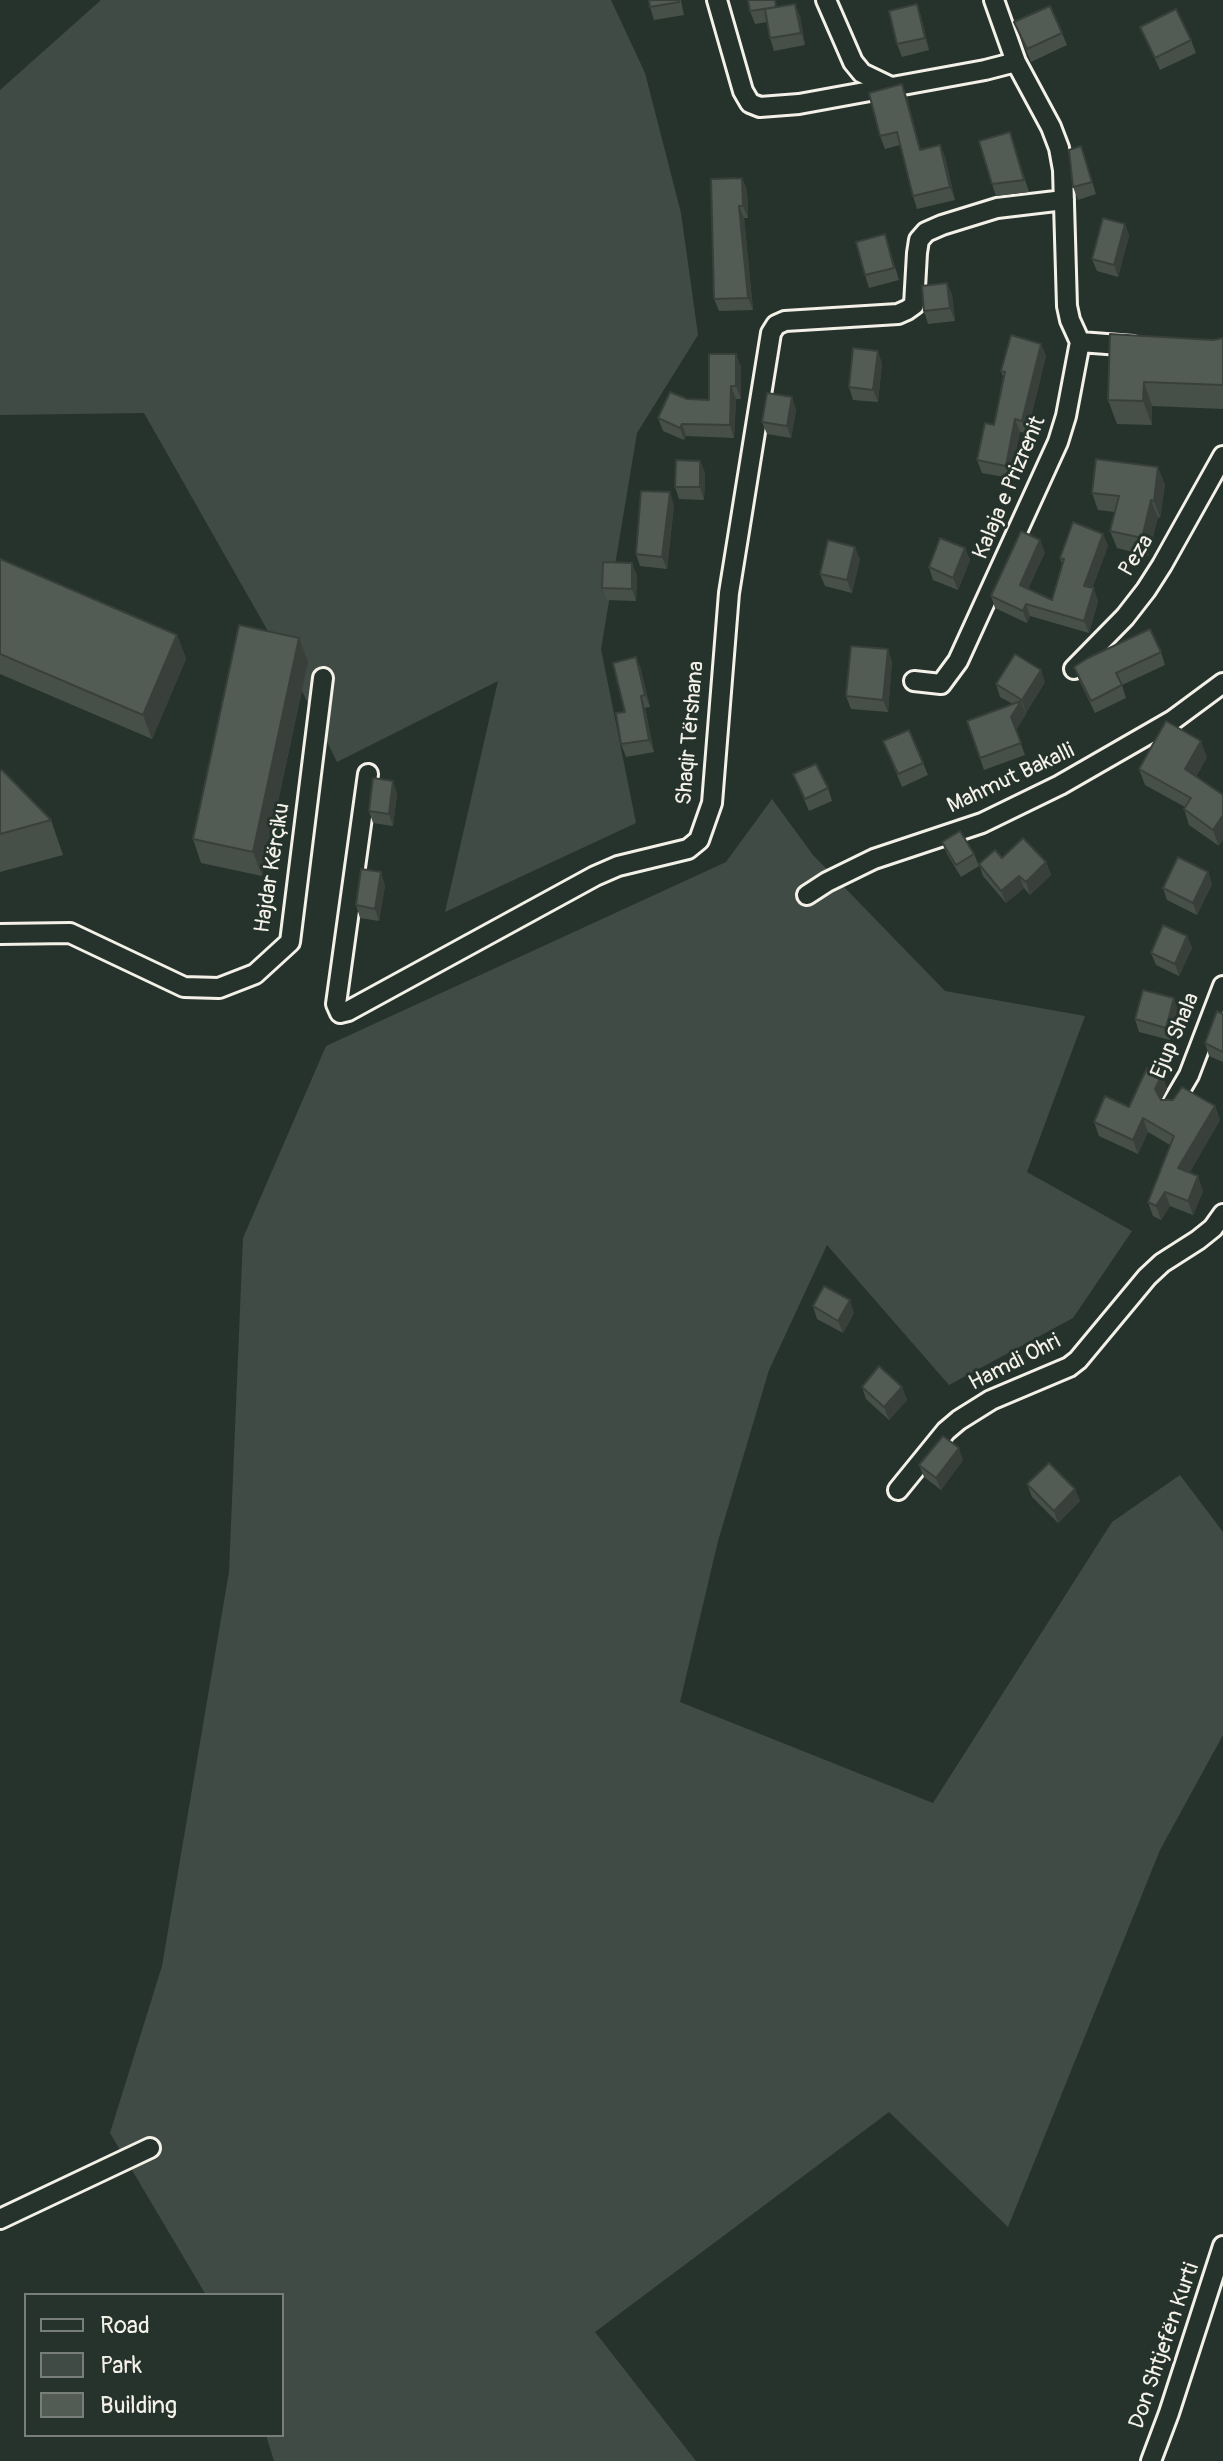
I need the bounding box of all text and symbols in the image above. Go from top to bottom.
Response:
street label: Kalaja e Prizrenit [968,413,1052,563]
street label: Peza [1114,530,1160,582]
street label: Shaqir Tërshana [672,660,710,806]
street label: Mahmut Bakalli [943,738,1079,820]
street label: Hajdar Kërçiku [250,801,296,935]
street label: Ejup Shala [1146,989,1206,1083]
street label: Hamdi Ohri [965,1329,1065,1397]
street label: Don Shtjefën Kurti [1124,2260,1206,2432]
legend [24,2293,284,2437]
text: Road [100,2311,150,2340]
text: Park [100,2351,142,2380]
text: Building [100,2391,177,2420]

